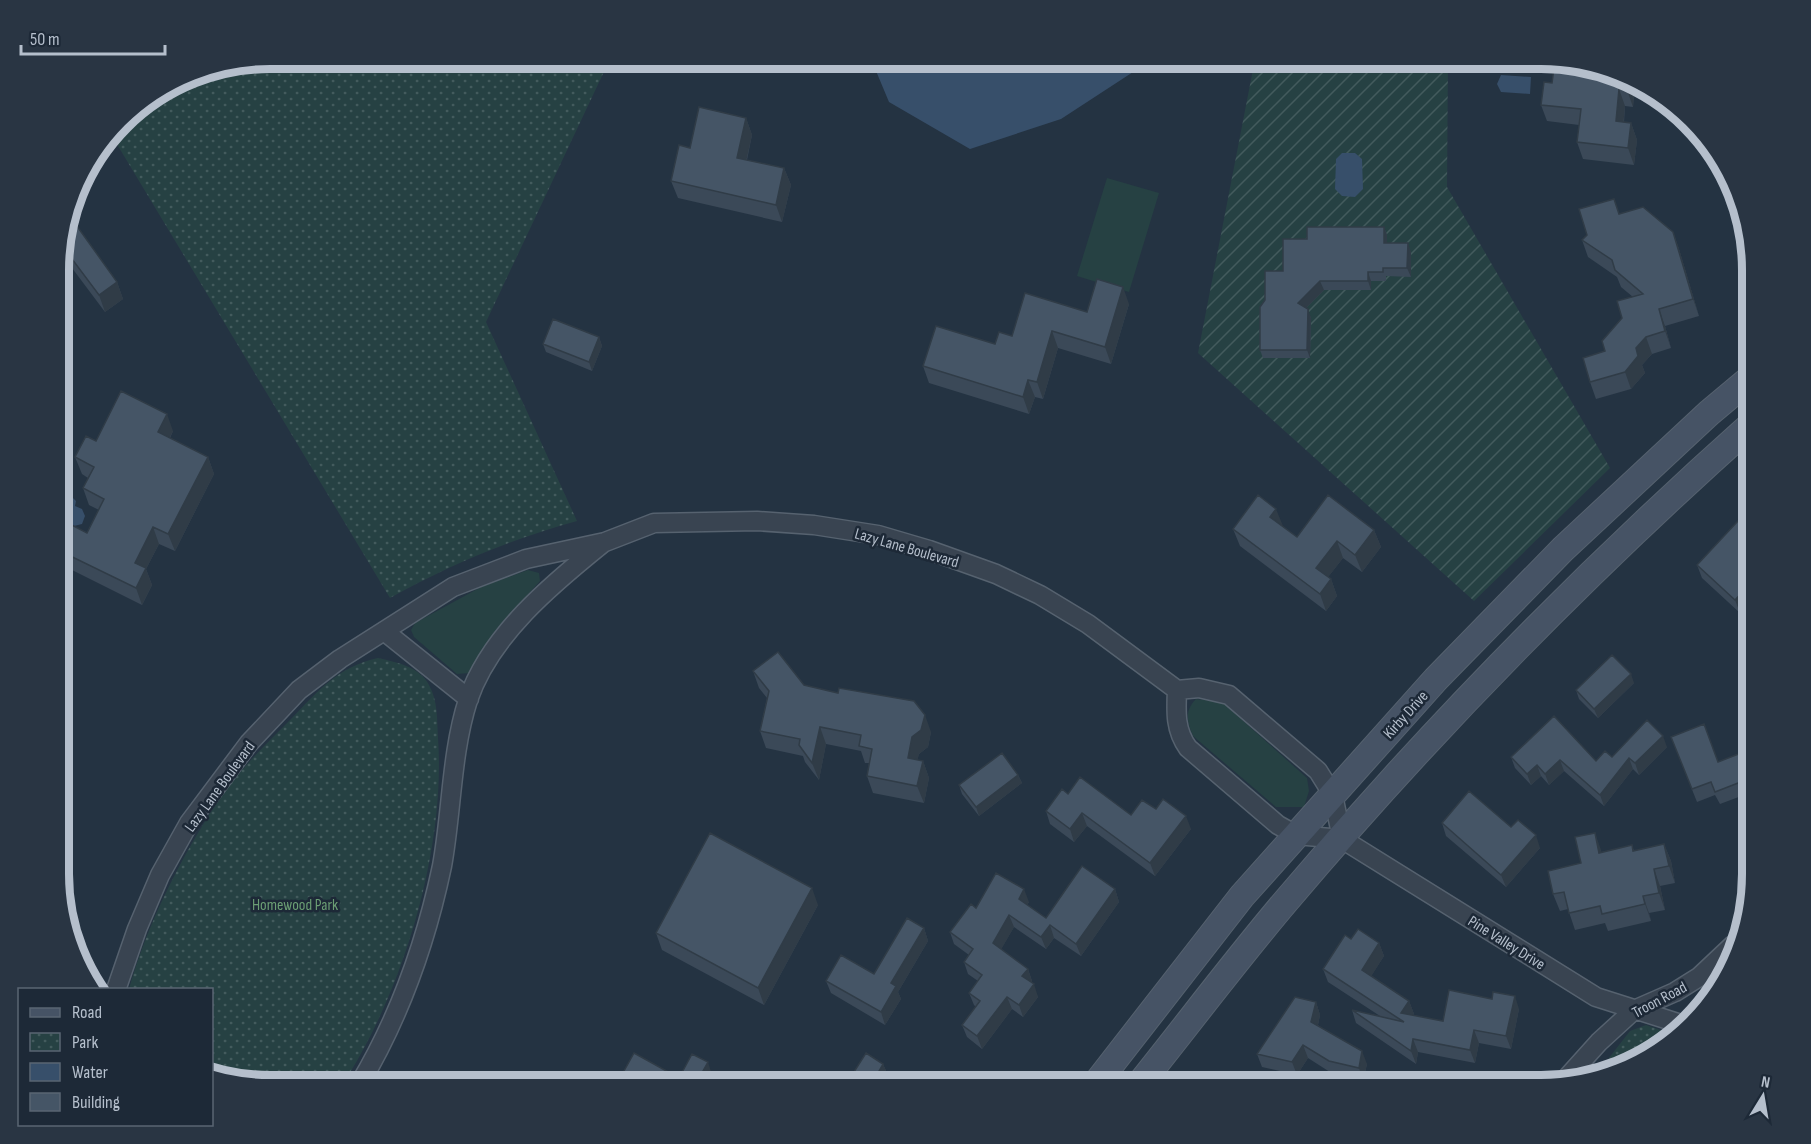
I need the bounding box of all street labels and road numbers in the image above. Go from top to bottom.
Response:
street label: Lazy Lane Boulevard [852,525,961,572]
street label: Kirby Drive [1380,687,1433,743]
street label: Lazy Lane Boulevard [181,738,259,836]
street label: Pine Valley Drive [1464,912,1548,974]
street label: Troon Road [1629,978,1690,1023]

